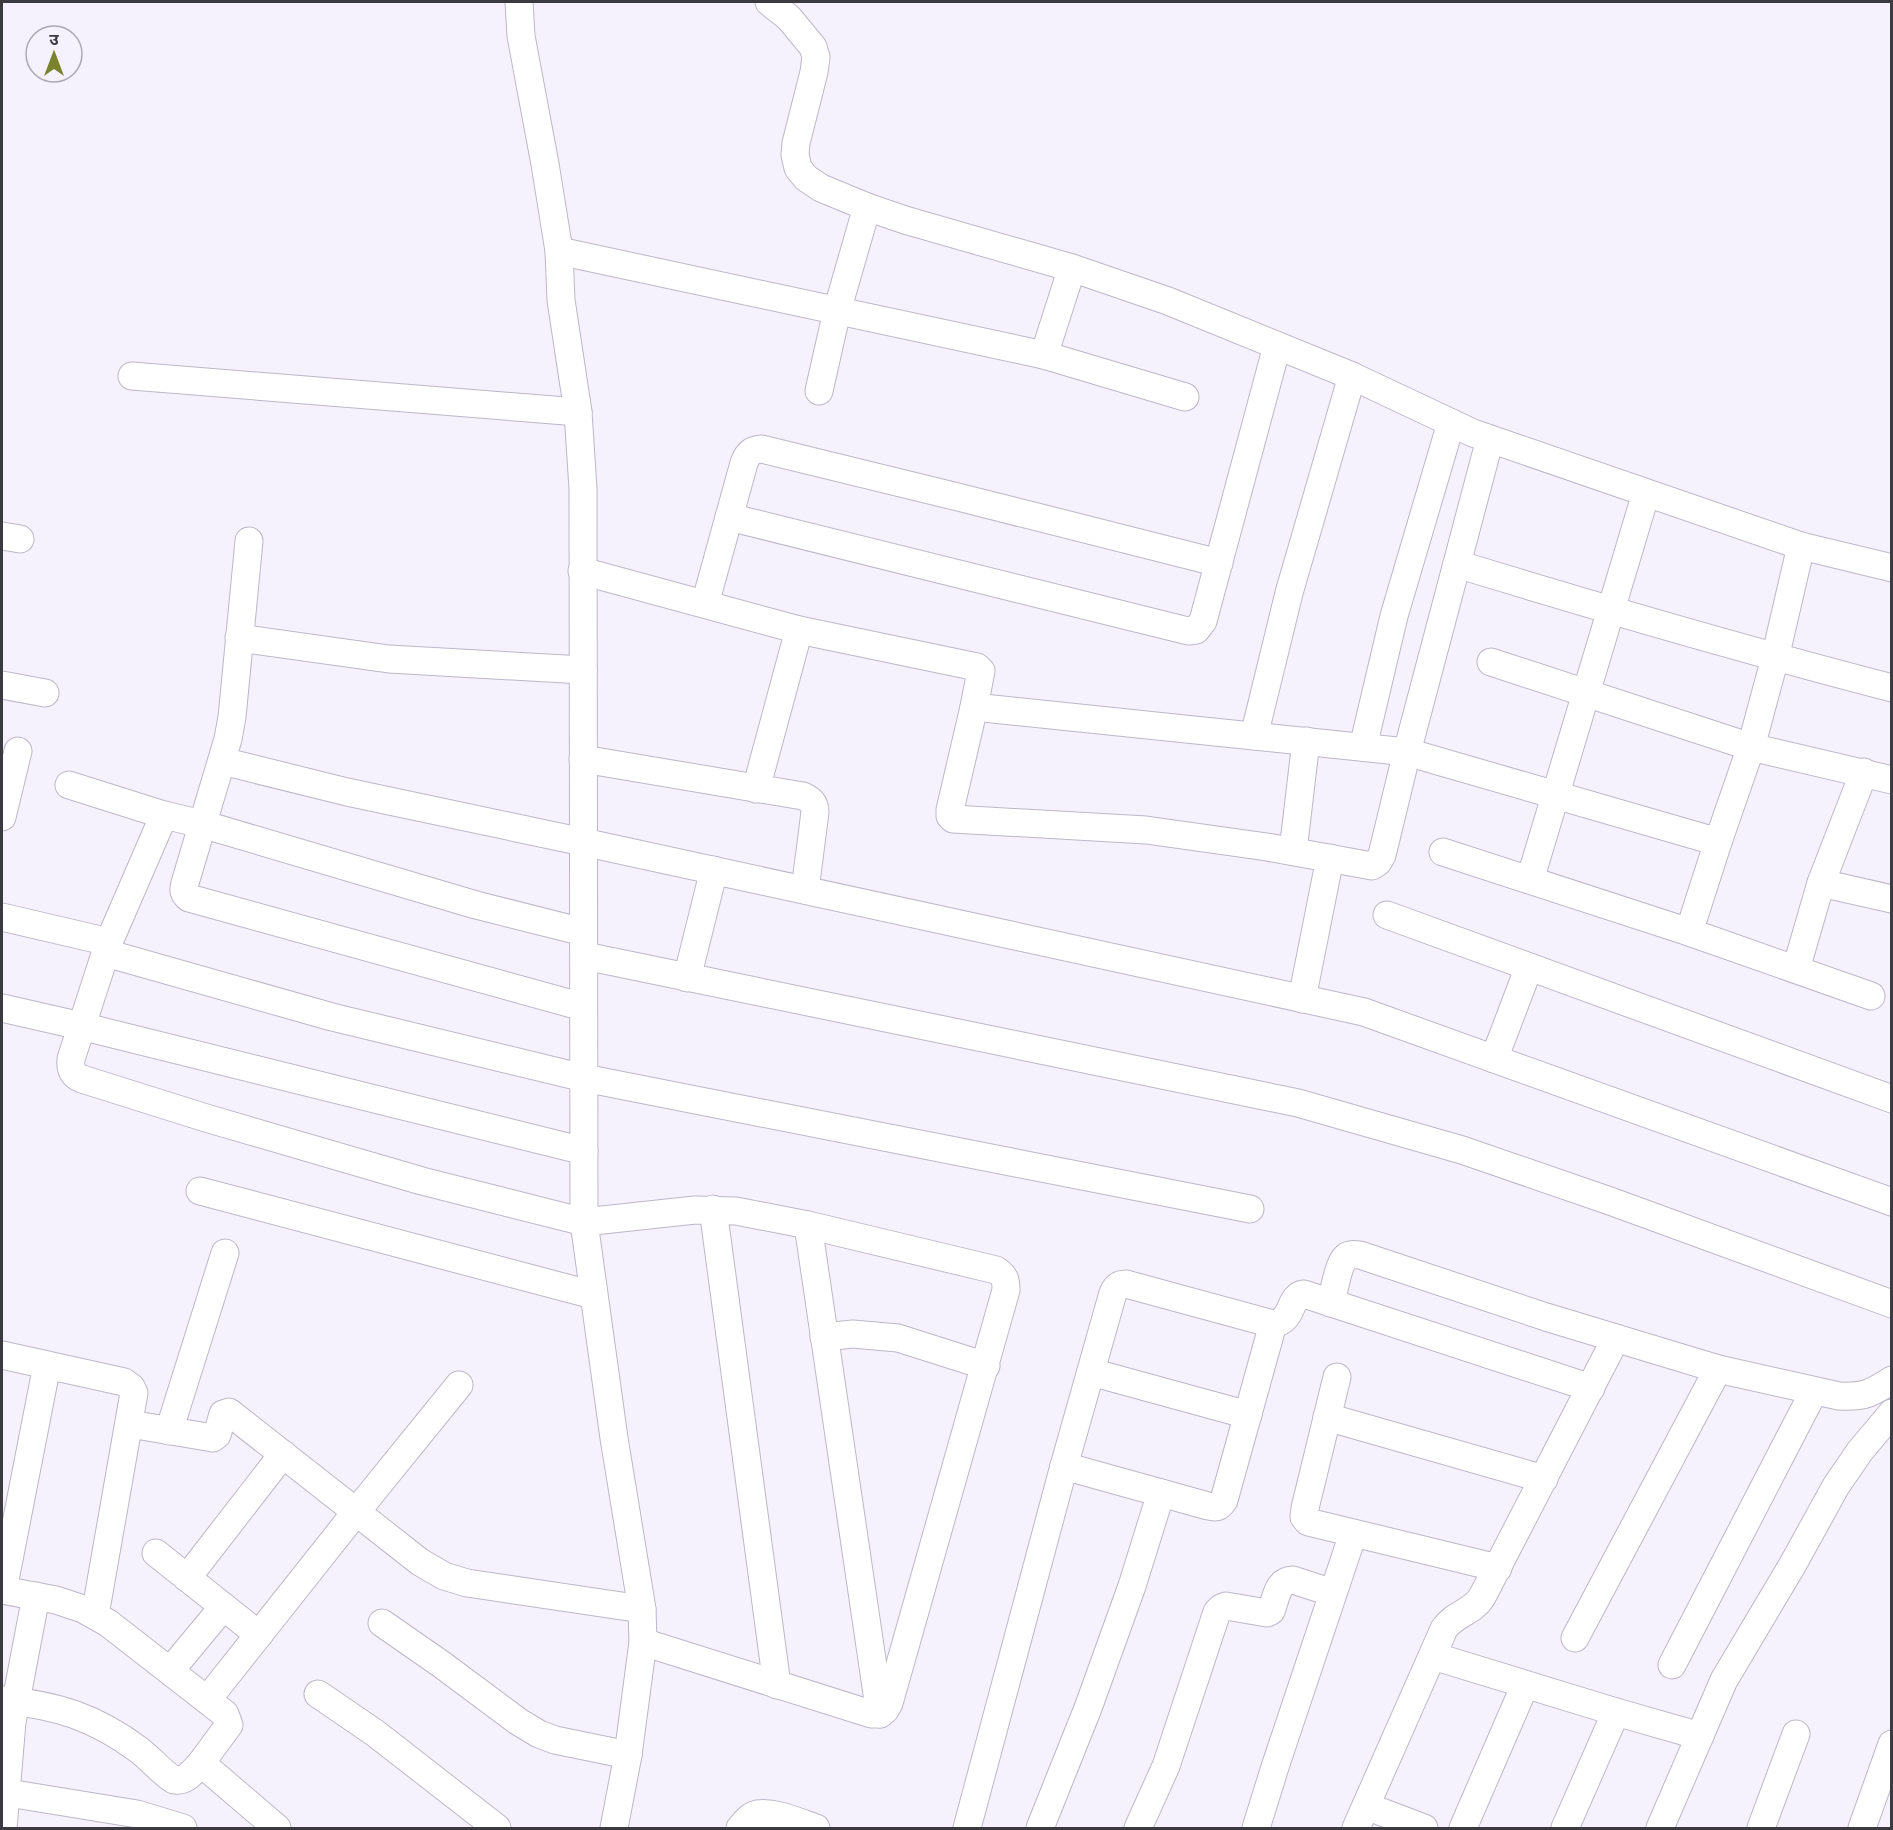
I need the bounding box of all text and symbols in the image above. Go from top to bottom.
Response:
north arrow [24,24,84,84]
text: उ [49,30,59,49]

